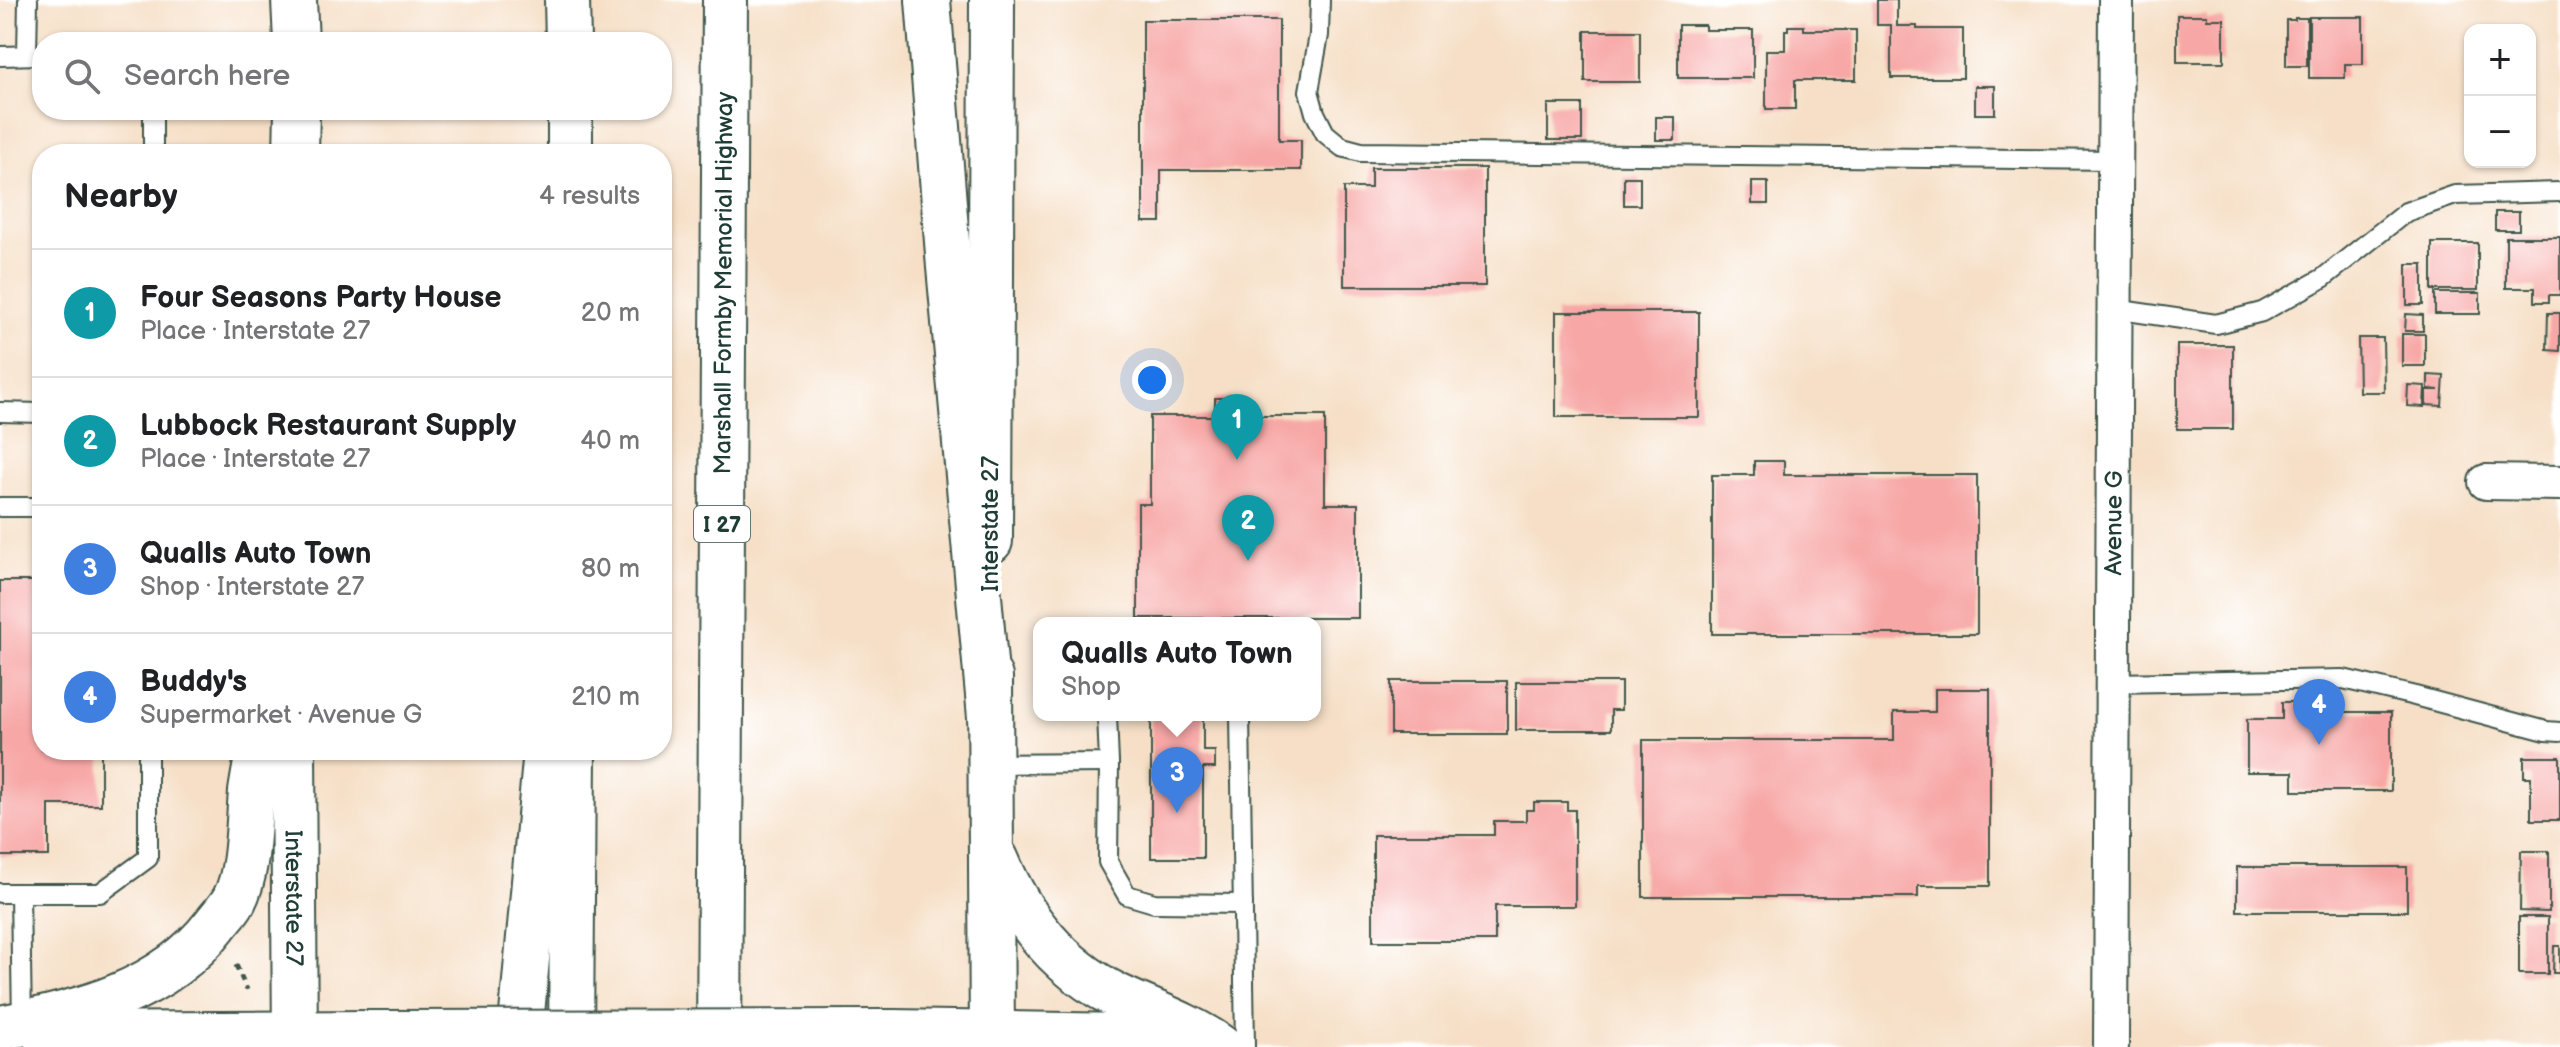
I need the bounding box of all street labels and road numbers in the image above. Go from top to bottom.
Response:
street label: Marshall Formby Memorial Highway [708,91,739,474]
street label: Interstate 27 [976,456,1005,592]
street label: Avenue G [2099,470,2129,576]
road number: I 27 [694,506,750,542]
street label: Interstate 27 [279,830,308,966]

